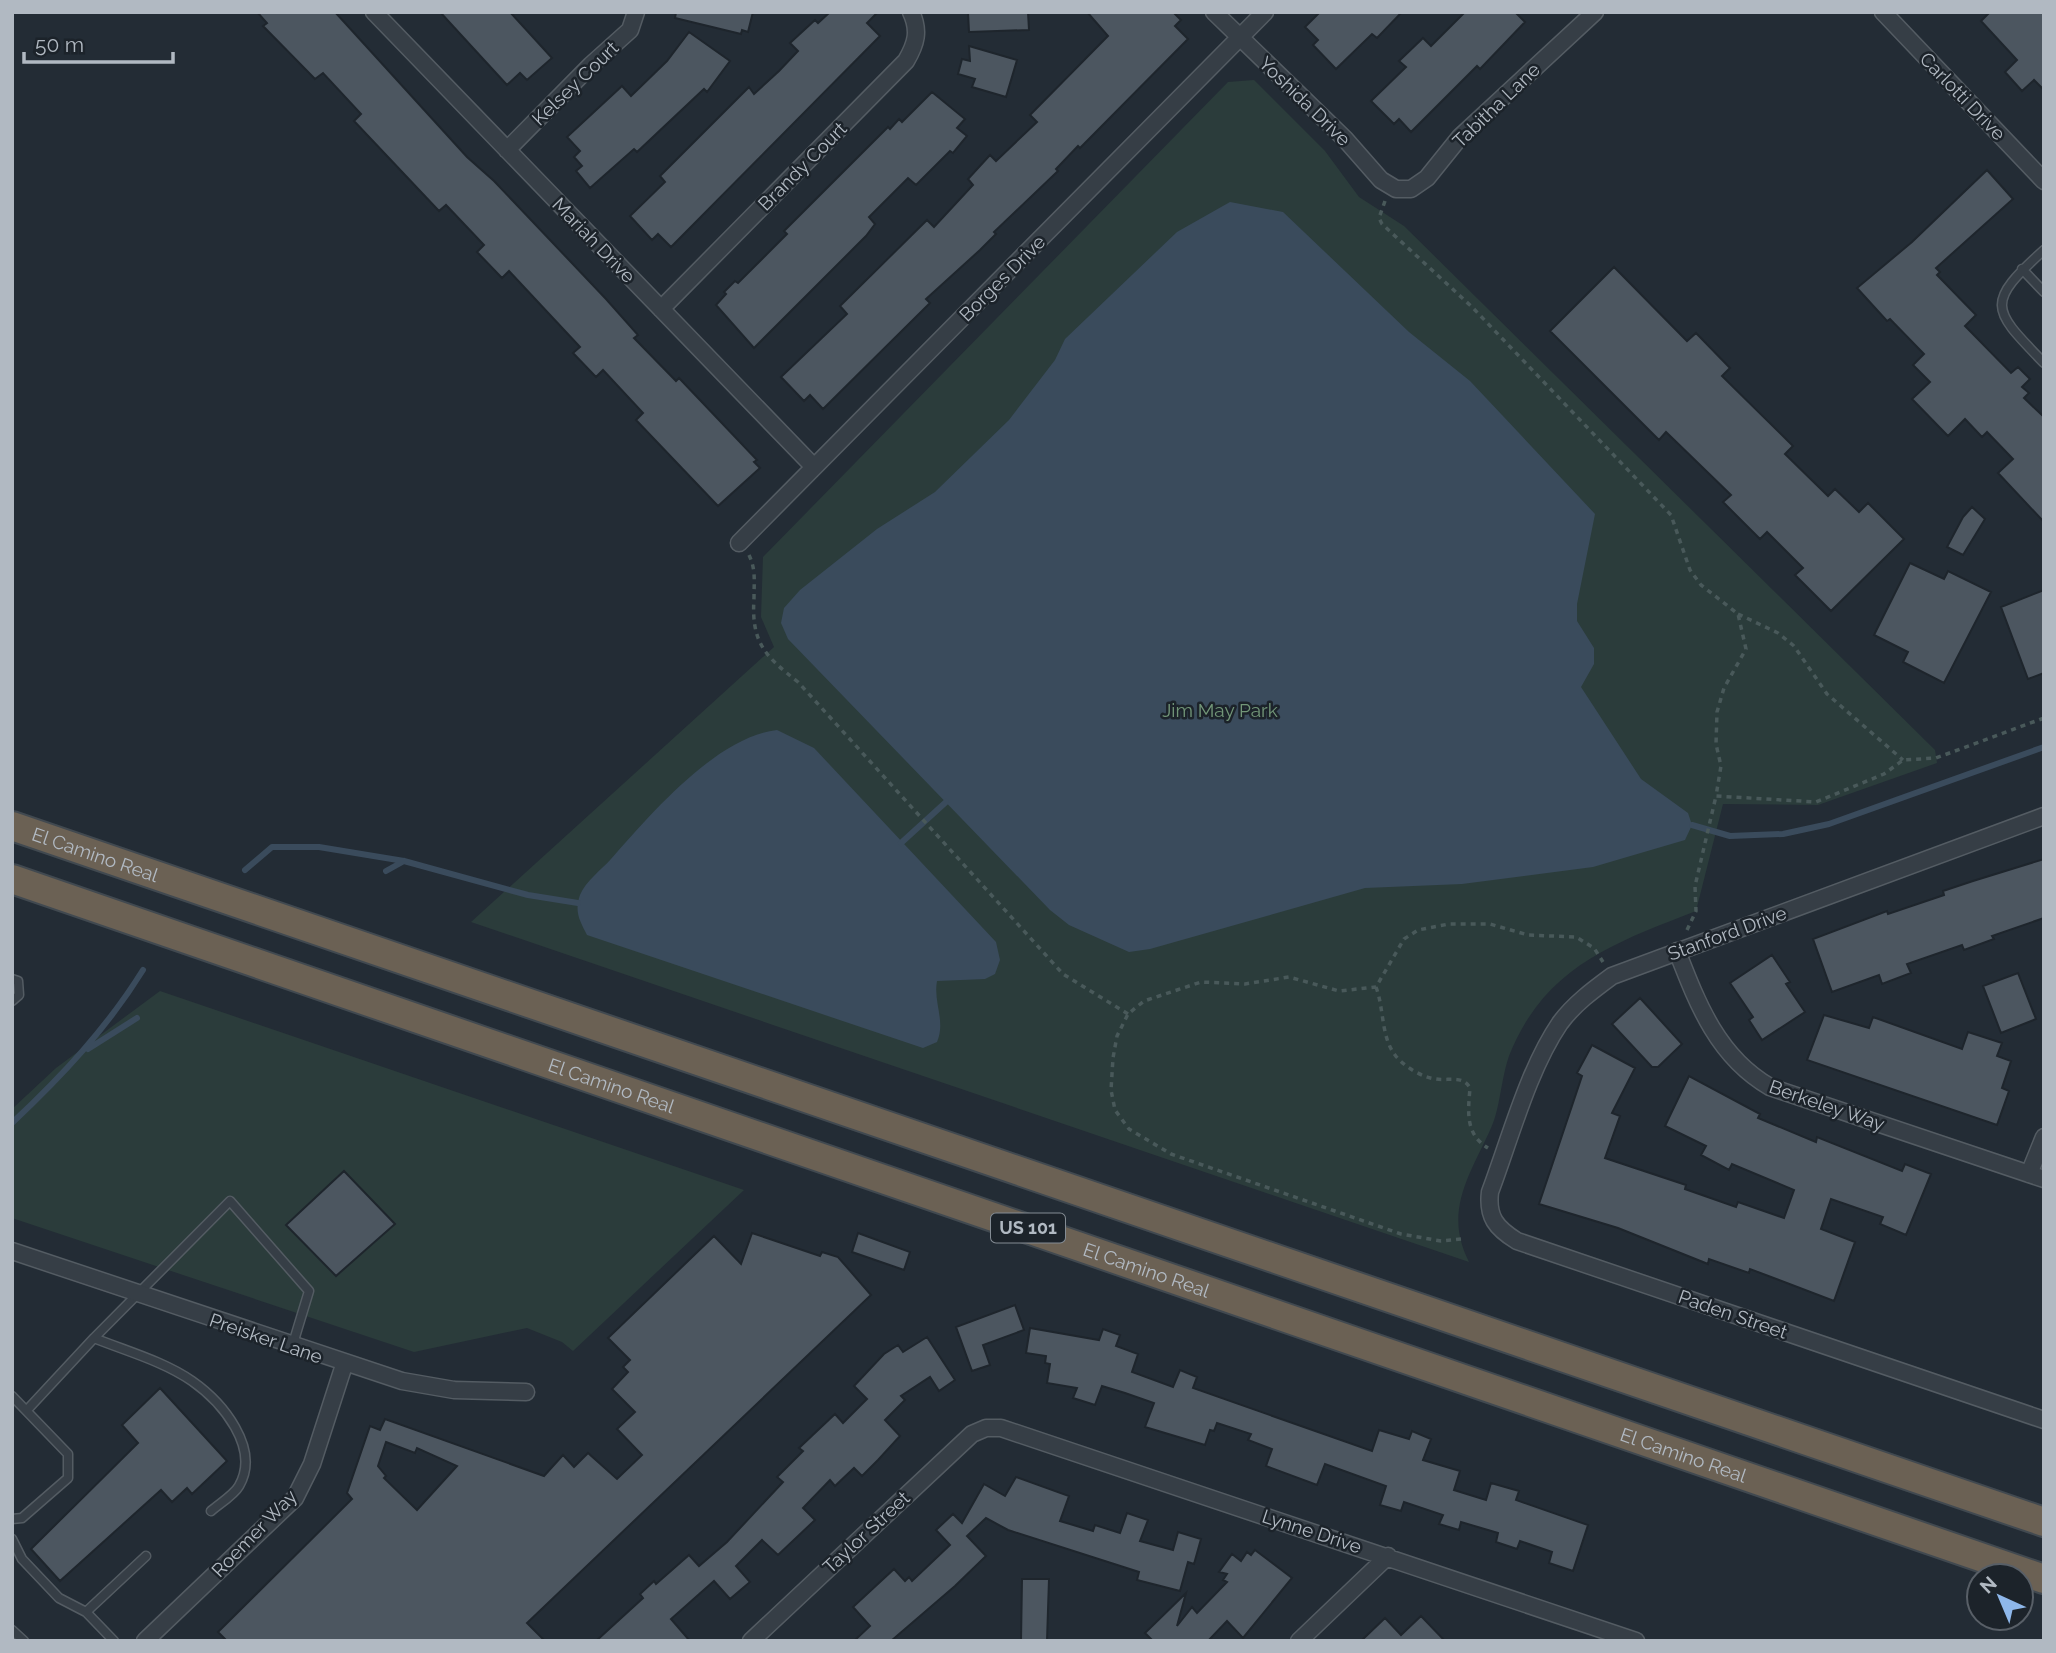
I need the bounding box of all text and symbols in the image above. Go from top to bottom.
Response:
scale bar [24,21,173,65]
text: 50 m [35,32,84,57]
street label: Kelsey Court [527,36,623,130]
street label: Carlotti Drive [1916,48,2010,144]
street label: Yoshida Drive [1255,52,1355,150]
street label: Tabitha Lane [1448,58,1544,152]
street label: Brandy Court [753,117,851,215]
street label: Mariah Drive [548,193,640,287]
street label: Borges Drive [954,230,1050,326]
park label: Jim May Park [1162,699,1278,721]
street label: El Camino Real [29,823,162,887]
street label: Stanford Drive [1665,901,1789,965]
street label: El Camino Real [545,1054,678,1118]
street label: Berkeley Way [1766,1075,1888,1135]
road number: US 101 [991,1213,1065,1242]
street label: El Camino Real [1081,1238,1213,1302]
street label: Paden Street [1676,1285,1791,1343]
street label: Preisker Lane [207,1308,325,1368]
street label: El Camino Real [1618,1423,1750,1487]
street label: Roemer Way [207,1485,301,1581]
street label: Taylor Street [818,1486,914,1578]
street label: Lynne Drive [1259,1505,1365,1557]
north arrow [1965,1562,2035,1632]
text: N [1975,1572,2001,1598]

